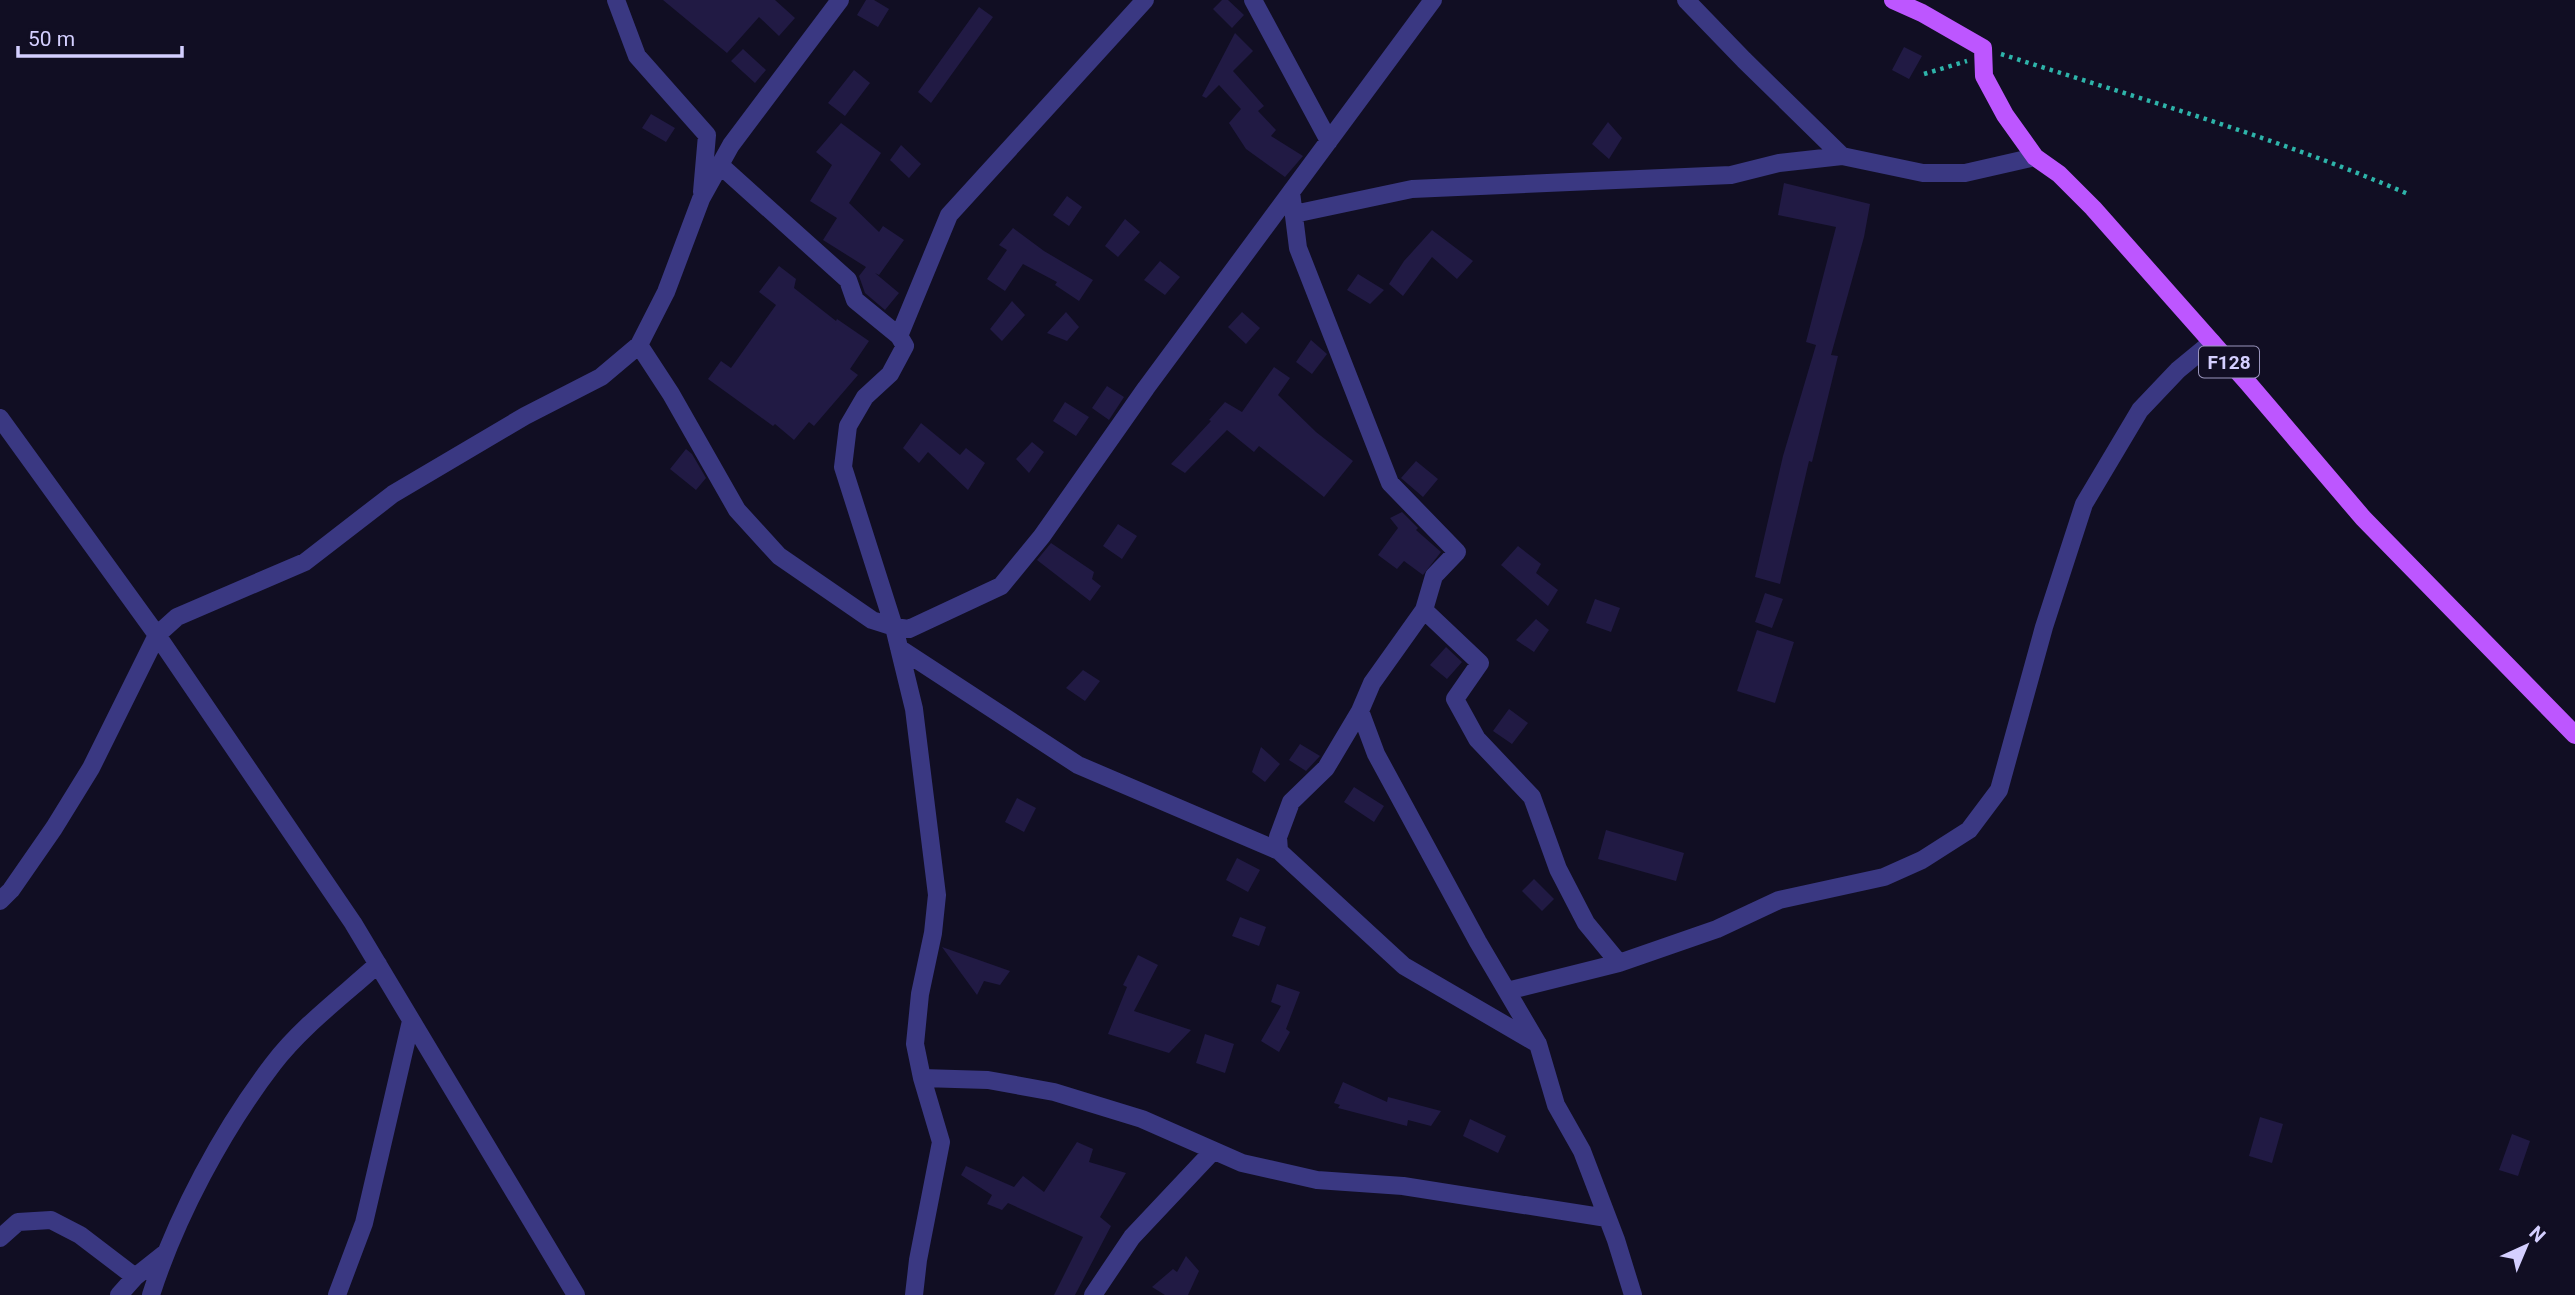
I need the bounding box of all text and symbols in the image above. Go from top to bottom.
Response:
scale bar [18,14,182,58]
text: 50 m [28,27,75,51]
road number: F128 [2199,346,2259,378]
north arrow [2491,1211,2561,1281]
text: N [2525,1221,2550,1247]

